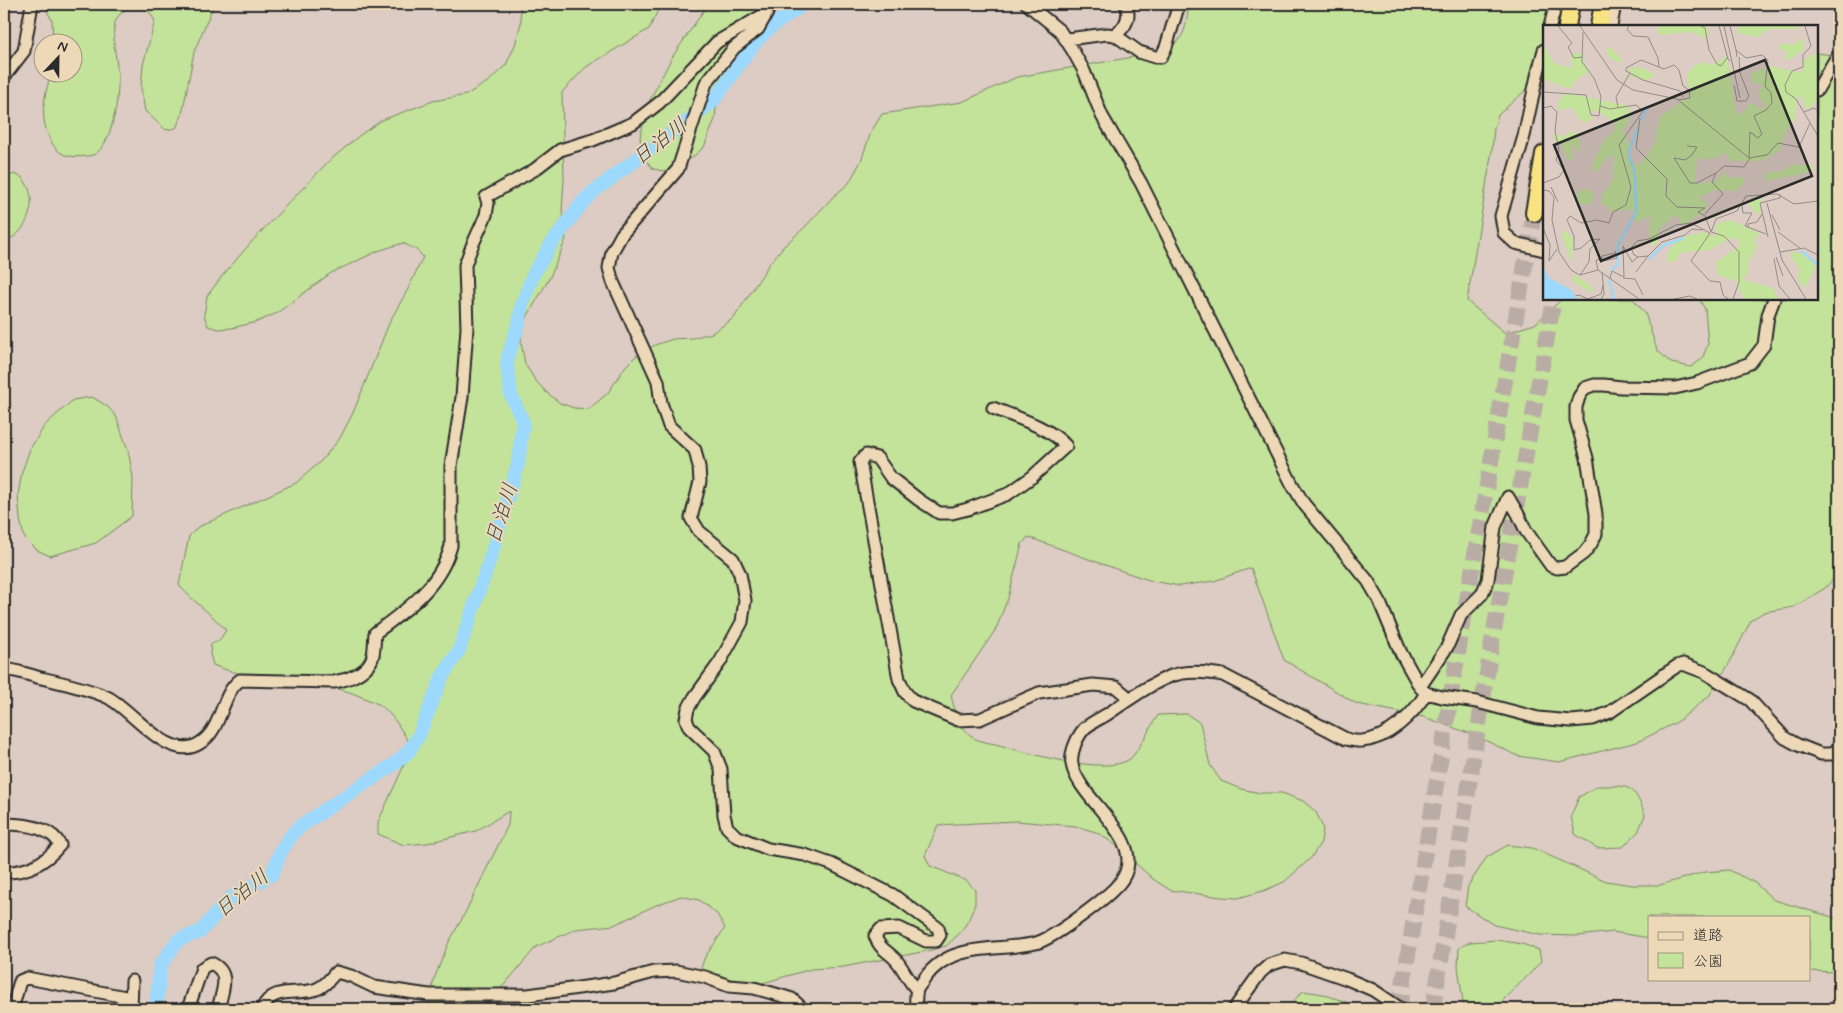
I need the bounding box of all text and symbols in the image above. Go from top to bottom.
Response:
inset map [1543,25,1818,300]
north arrow [32,32,82,82]
text: N [55,37,70,57]
water label: 日泊川 [627,112,693,172]
water label: 日泊川 [479,480,525,548]
water label: 日泊川 [209,863,275,925]
legend [1648,916,1810,980]
text: 道路 [1693,926,1723,946]
text: 公園 [1693,952,1723,972]

